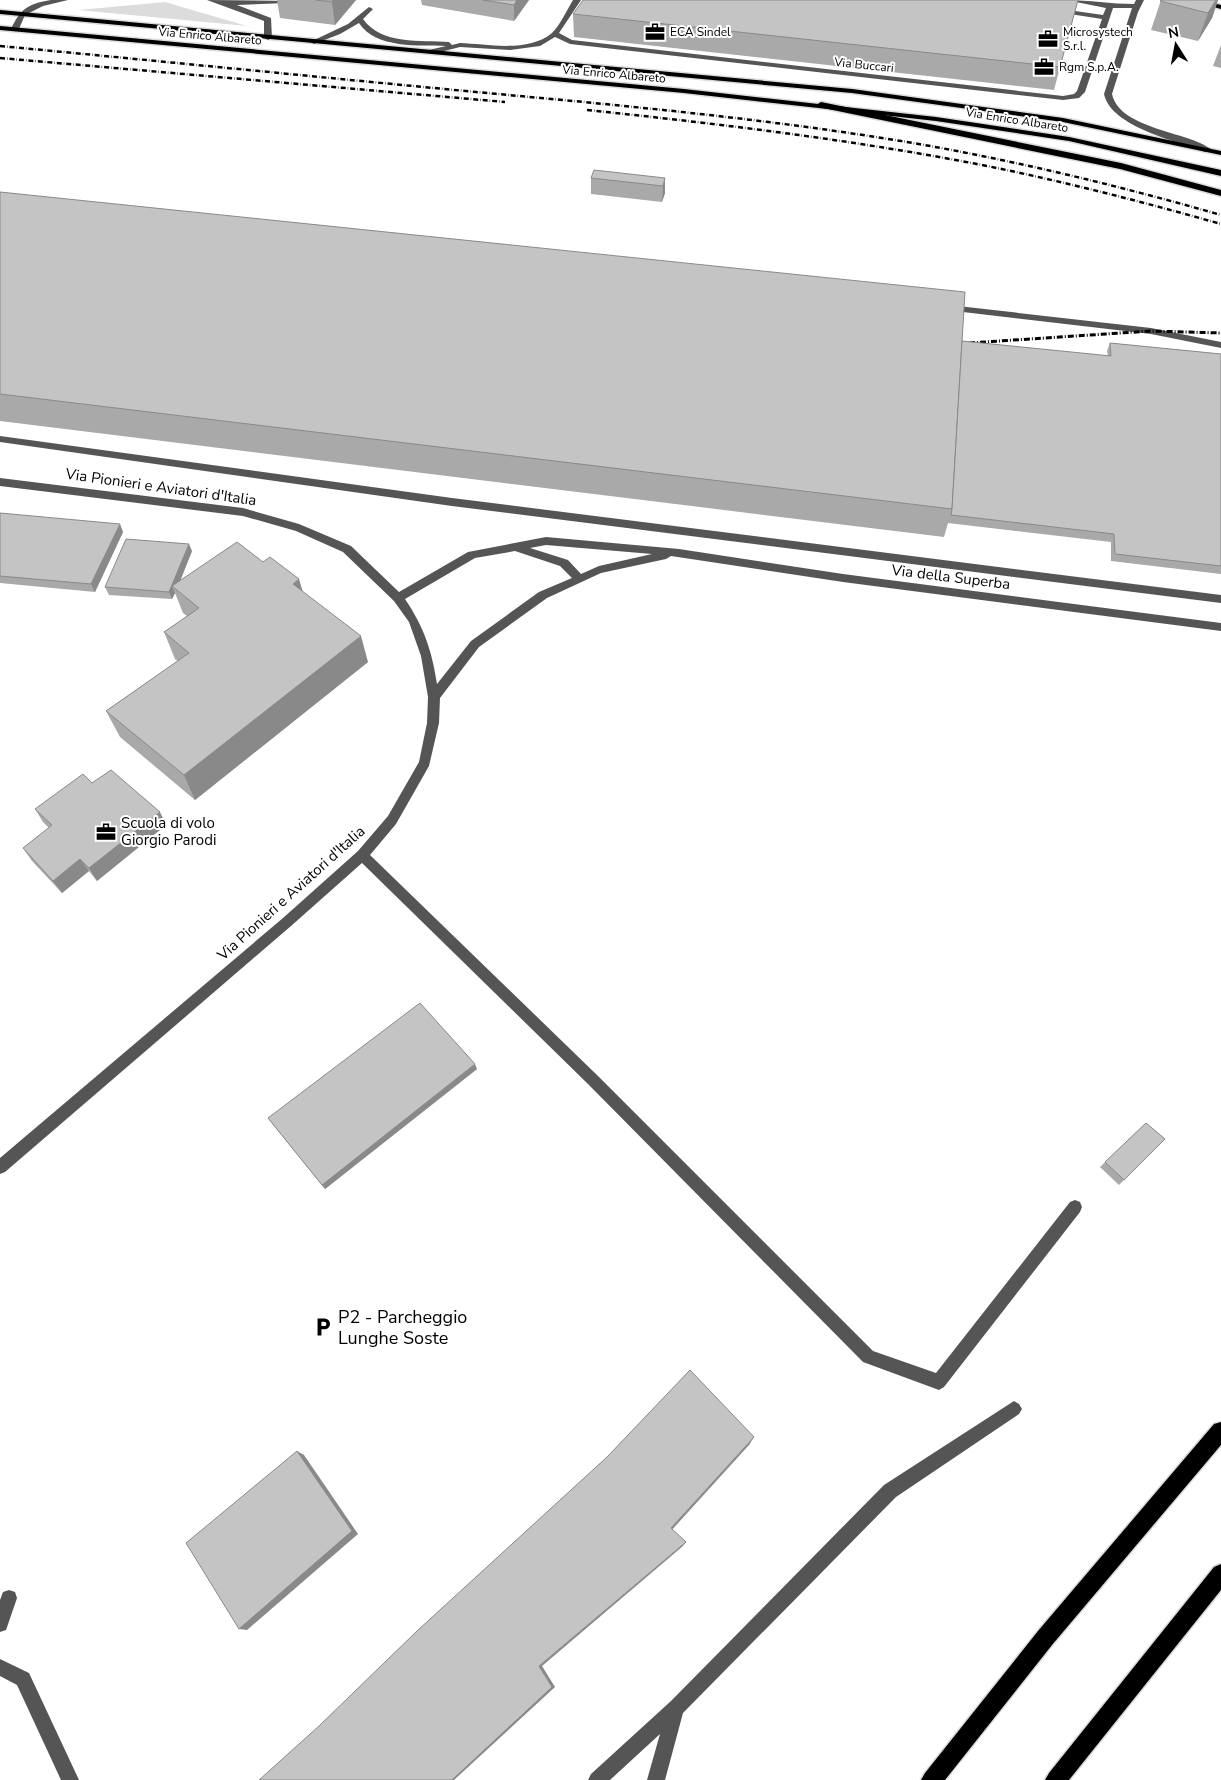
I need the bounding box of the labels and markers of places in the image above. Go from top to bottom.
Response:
office icon: ECA Sindel [644,21,666,43]
place label: ECA Sindel [670,24,731,40]
place label: Microsystech S.r.l. [1063,24,1133,54]
office icon: Microsystech S.r.l. [1037,28,1059,50]
office icon: Rgm S.p.A. [1033,56,1055,78]
place label: Rgm S.p.A. [1059,59,1119,75]
place label: Scuola di volo Giorgio Parodi [121,813,216,850]
office icon: Scuola di volo Giorgio Parodi [95,821,117,843]
place label: P2 - Parcheggio Lunghe Soste [338,1305,467,1350]
parking icon: P2 - Parcheggio Lunghe Soste [312,1316,334,1338]

